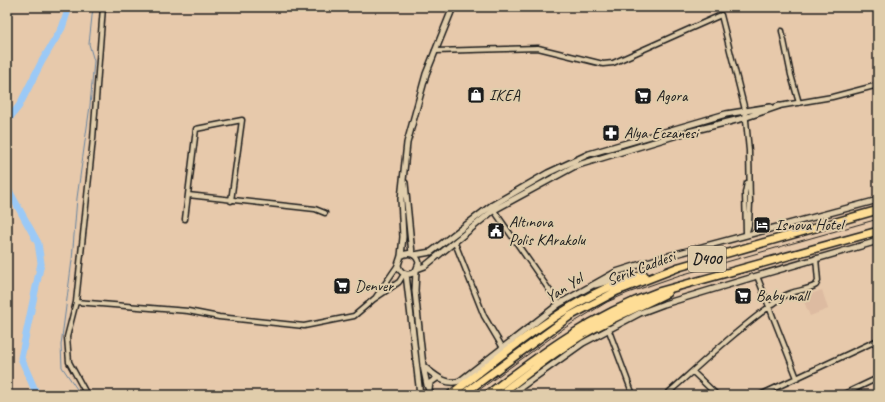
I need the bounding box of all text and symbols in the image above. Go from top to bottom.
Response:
shop icon: IKEA [466,85,486,105]
place label: IKEA [489,85,521,105]
supermarket icon: Agora [633,86,653,106]
place label: Agora [656,86,689,106]
pharmacy icon: Alya Eczanesi [601,123,621,143]
place label: Alya Eczanesi [624,123,700,143]
place label: Altınova Polis KArakolu [509,212,586,250]
hotel icon: Isnova Hotel [752,215,772,235]
place label: Isnova Hotel [775,215,846,235]
public building icon: Altınova Polis KArakolu [486,221,506,241]
street label: Serik Caddesi [604,245,680,290]
road number: D400 [688,246,726,272]
street label: Yan Yol [542,267,589,307]
supermarket icon: Denver [332,276,352,296]
place label: Denver [355,276,394,296]
supermarket icon: Baby mall [733,286,753,306]
place label: Baby mall [756,286,812,306]

